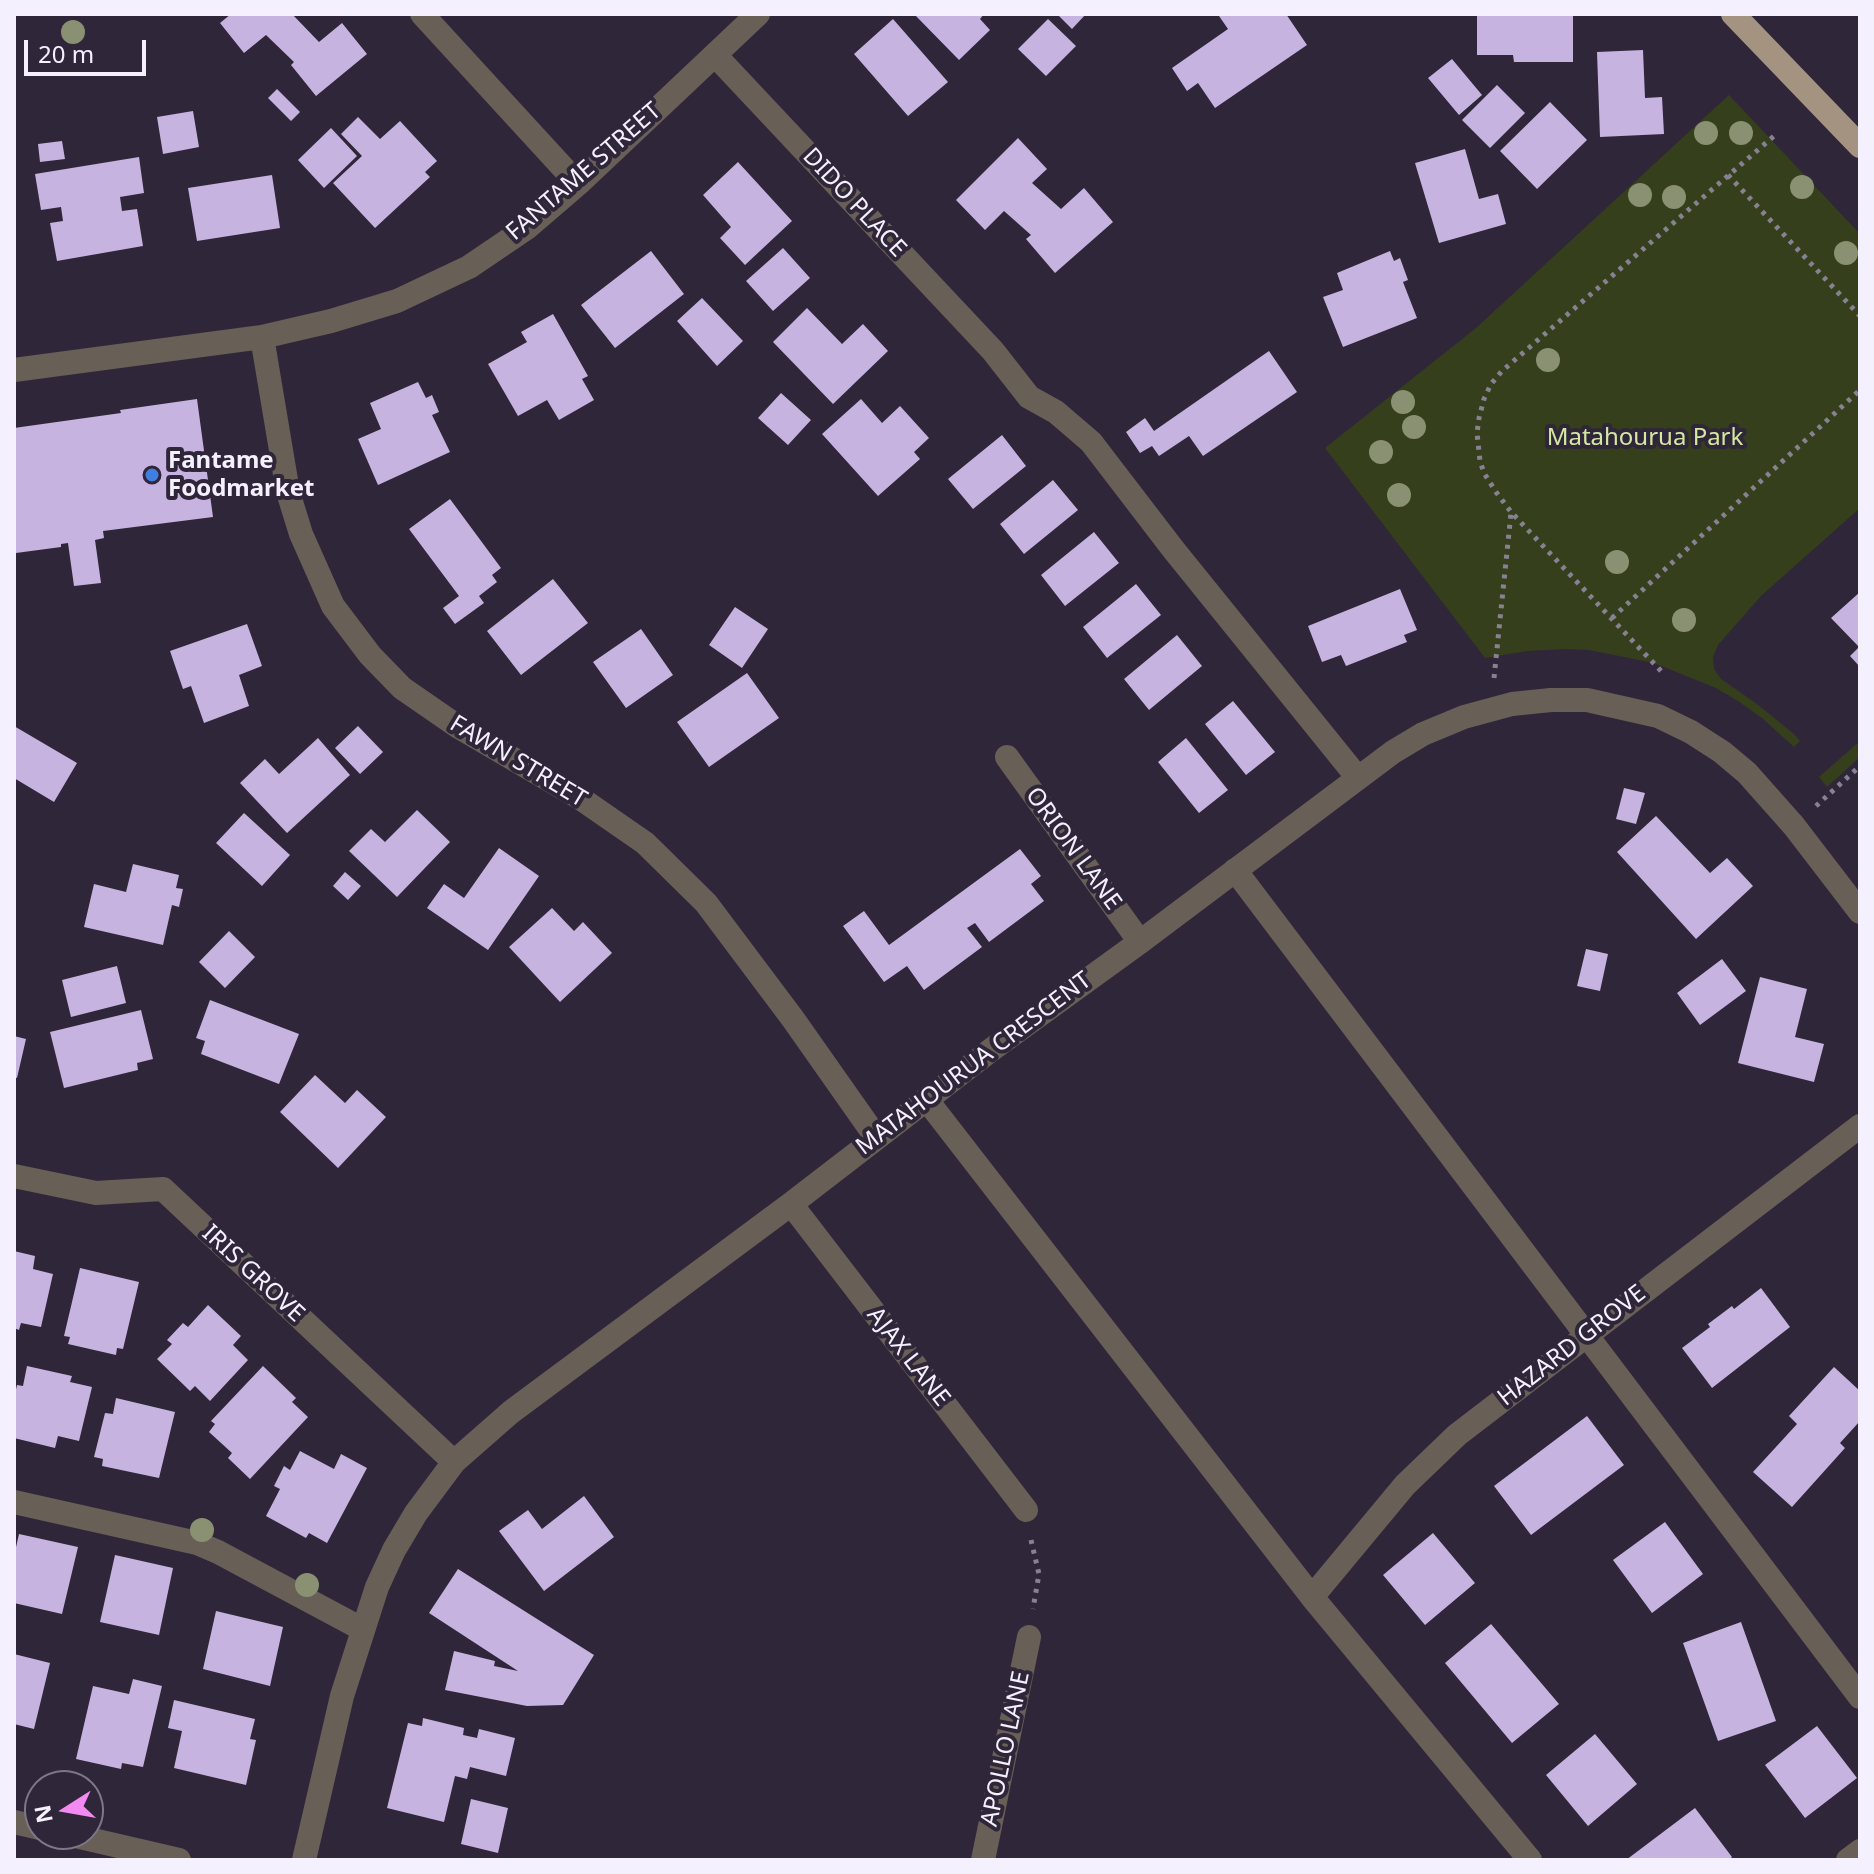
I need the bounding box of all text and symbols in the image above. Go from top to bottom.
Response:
scale bar [28,24,150,74]
text: 20 m [38,37,94,70]
street label: FANTAME STREET [501,97,667,247]
street label: DIDO PLACE [796,142,912,264]
park label: Matahourua Park [1547,424,1743,452]
place label: Fantame Foodmarket [168,447,314,503]
marker: Fantame Foodmarket [143,466,161,484]
street label: FAWN STREET [444,710,592,814]
street label: ORION LANE [1019,782,1127,916]
street label: MATAHOURUA CRESCENT [851,966,1097,1162]
street label: IRIS GROVE [196,1219,310,1329]
street label: HAZARD GROVE [1492,1279,1652,1413]
street label: AJAX LANE [860,1302,956,1412]
street label: APOLLO LANE [976,1669,1036,1829]
north arrow [24,1770,104,1850]
text: N [26,1803,59,1826]

